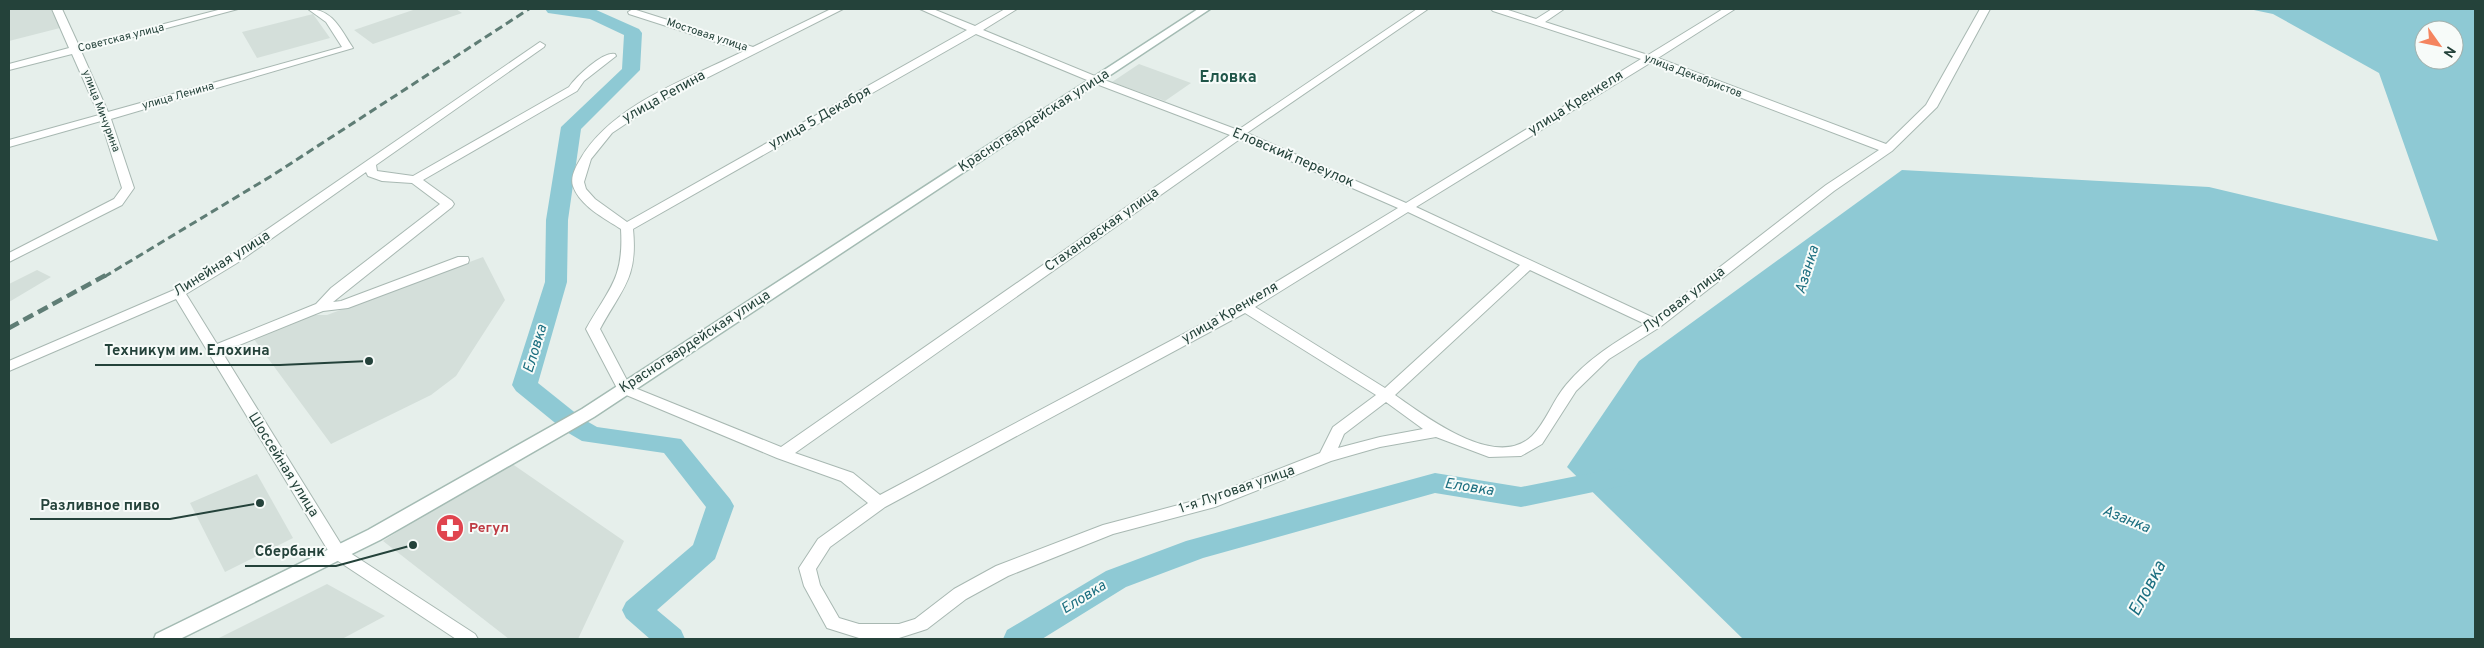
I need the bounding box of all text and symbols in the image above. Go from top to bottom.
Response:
street label: Мостовая улица [665,15,749,55]
street label: Советская улица [76,20,166,56]
north arrow [2414,20,2464,70]
text: N [2439,42,2459,60]
street label: улица Декабристов [1642,51,1744,101]
street label: Красногвардейская улица [955,66,1113,176]
street label: улица Репина [620,67,708,127]
street label: улица Кренкеля [1525,67,1627,139]
street label: улица Мичурина [79,68,123,154]
district label: Еловка [1199,68,1257,88]
street label: улица Ленина [140,79,216,113]
street label: улица 5 Декабря [766,83,874,153]
street label: Еловский переулок [1229,125,1357,191]
street label: Стахановская улица [1042,184,1162,276]
street label: Линейная улица [171,228,273,300]
water label: Азанка [1792,243,1824,297]
street label: Луговая улица [1639,263,1729,337]
street label: улица Кренкеля [1179,278,1281,348]
street label: Красногвардейская улица [616,287,774,397]
water label: Еловка [520,322,552,375]
callout: Техникум им. Елохина [95,335,280,365]
text: Техникум им. Елохина [104,342,270,361]
street label: Шоссейная улица [244,410,322,520]
street label: 1-я Луговая улица [1177,462,1297,518]
water label: Еловка [1443,475,1495,501]
callout: Разливное пиво [30,489,170,519]
text: Разливное пиво [40,497,160,516]
water label: Азанка [2099,502,2153,538]
pharmacy icon: Регул [435,513,465,543]
place label: Регул [469,520,509,537]
callout: Сбербанк [245,536,336,566]
text: Сбербанк [255,543,325,562]
water label: Еловка [2124,557,2172,621]
water label: Еловка [1058,577,1110,619]

